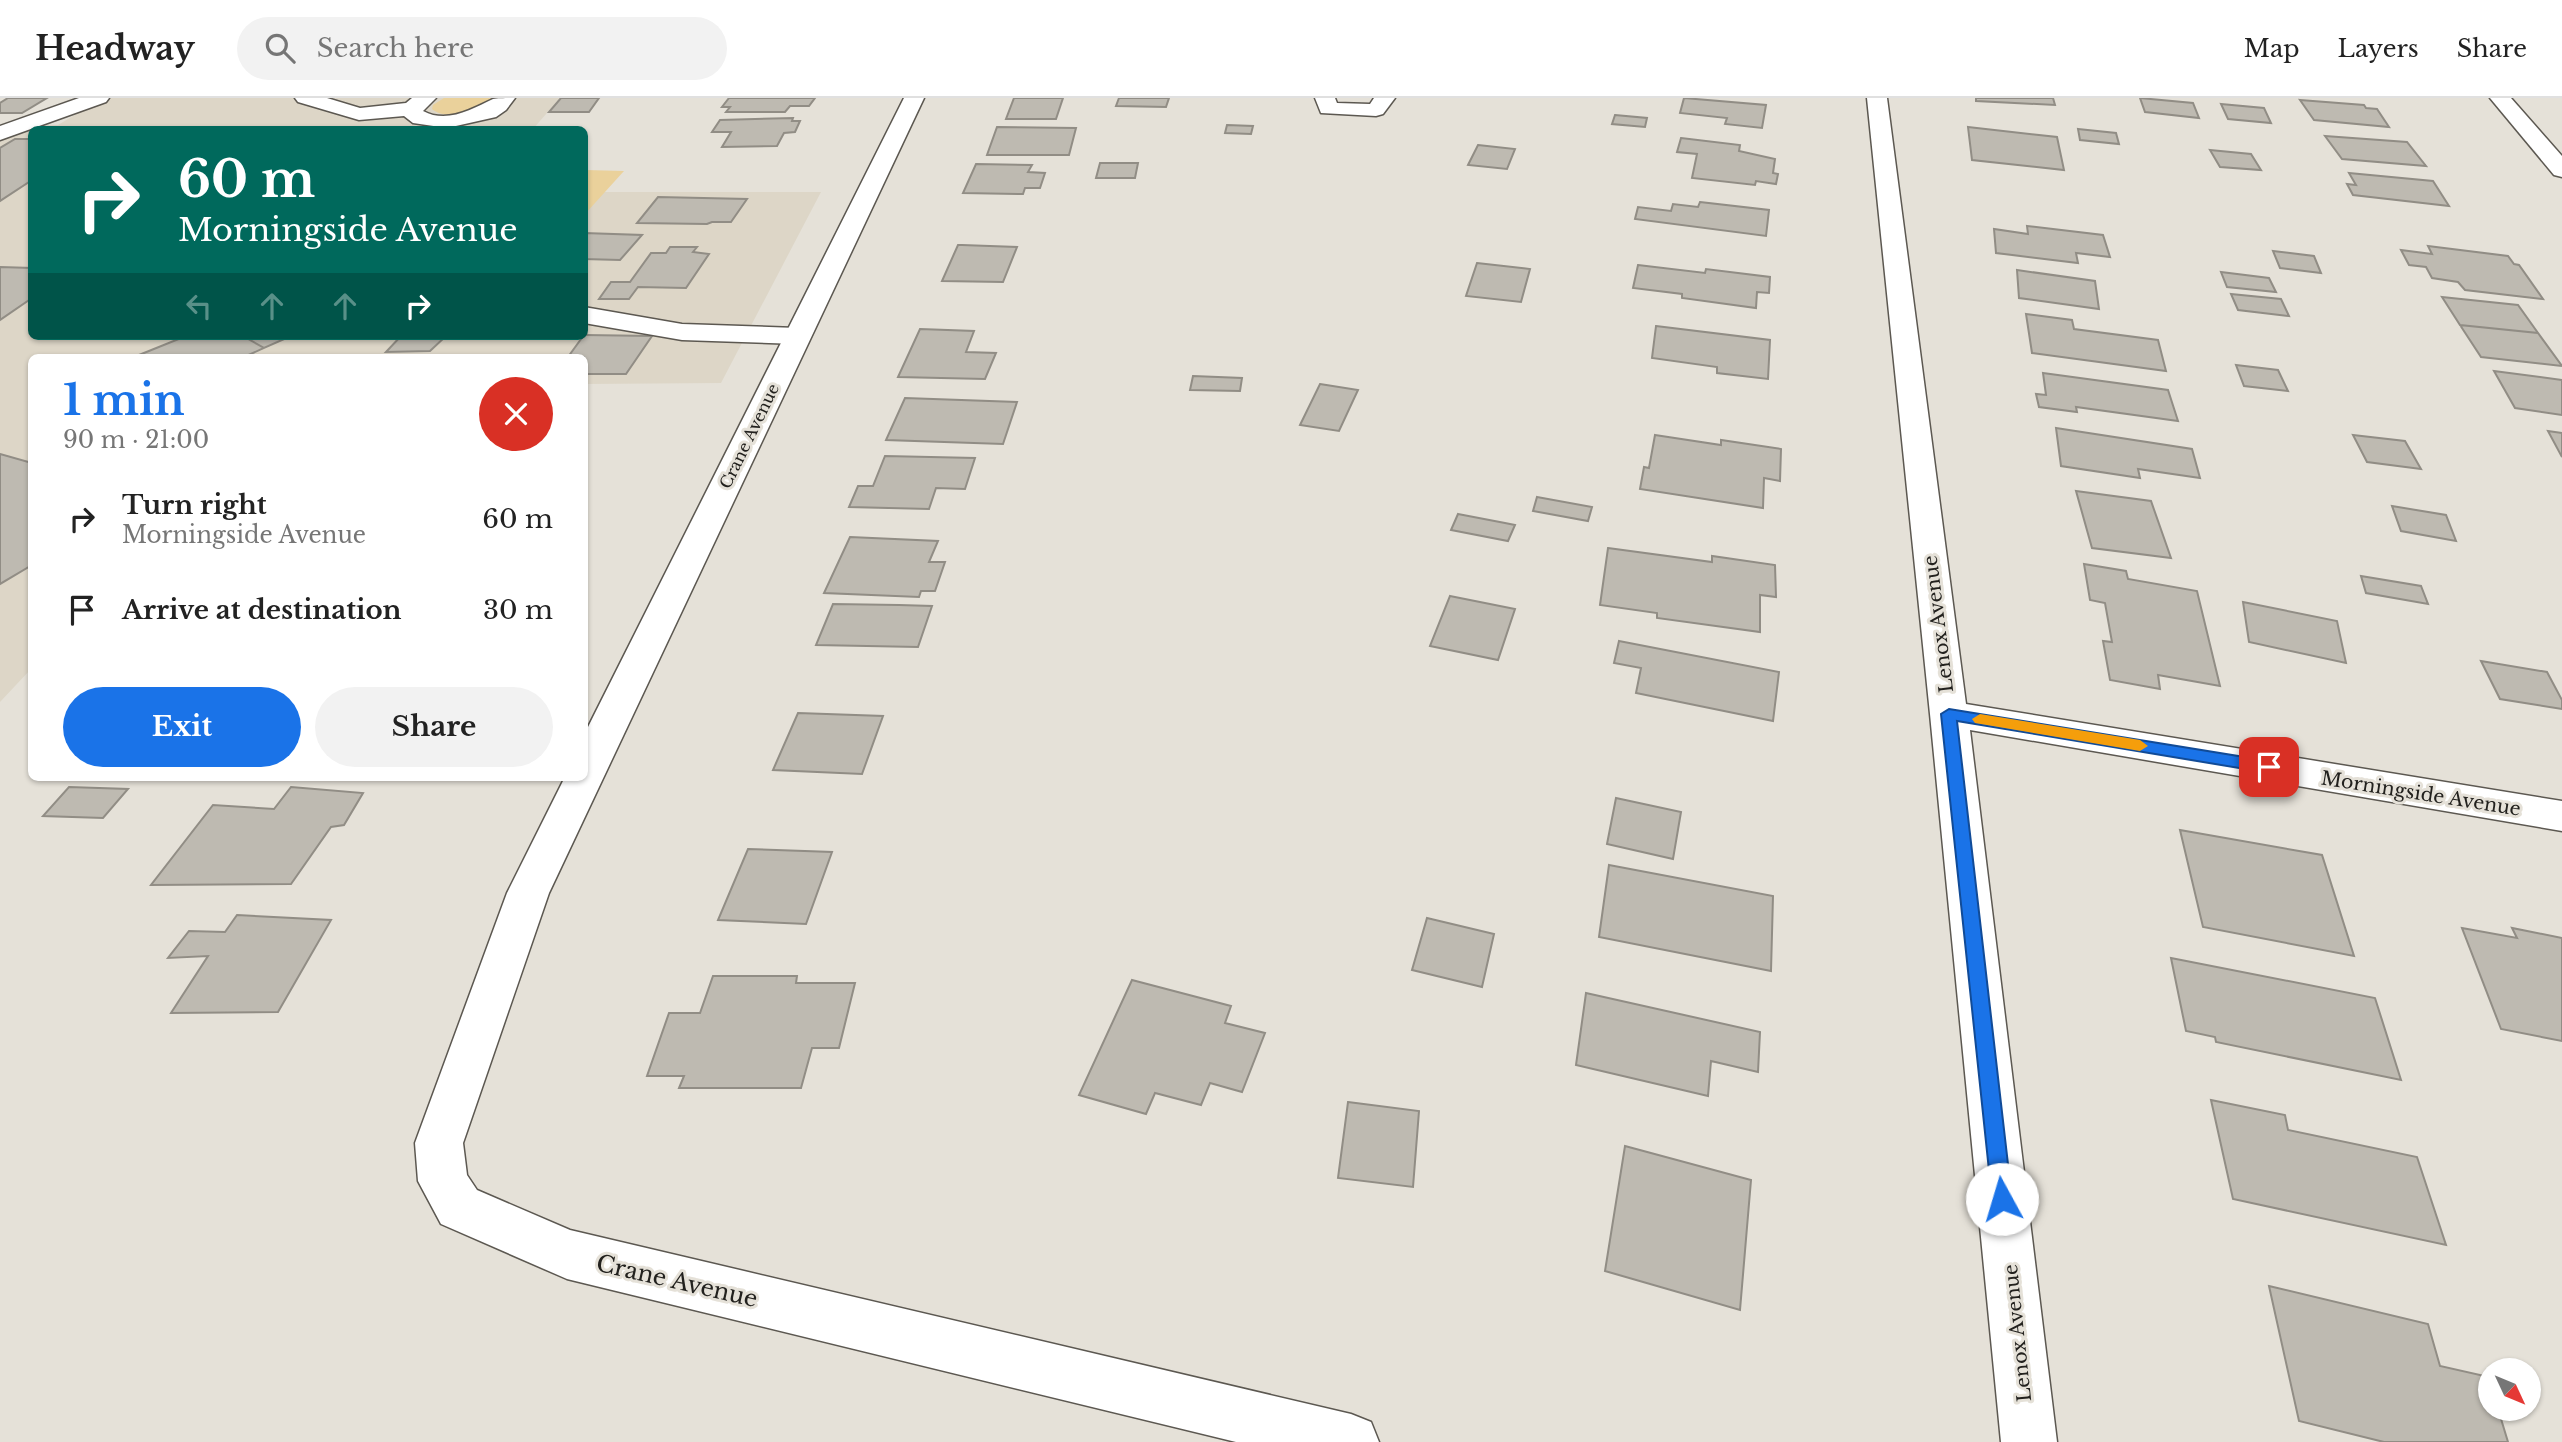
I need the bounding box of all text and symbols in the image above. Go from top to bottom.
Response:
search box [237,17,727,80]
text: Headway [35,28,195,69]
icon: search [261,29,299,67]
text: Search here [317,32,474,64]
text: Map [2244,34,2300,63]
text: Layers [2338,34,2419,63]
text: Share [2457,34,2527,63]
text: 60 m [178,149,315,210]
icon: right [63,154,154,245]
text: Morningside Avenue [178,210,518,250]
icon: left [180,287,218,325]
icon: ahead [253,287,291,325]
icon: ahead [326,287,364,325]
icon: right [399,287,437,325]
text: 1 min [63,374,185,426]
button: close [479,377,553,451]
street label: Crane Avenue [715,380,783,492]
text: 90 m · 21:00 [63,426,209,454]
text: Turn right [122,489,267,521]
icon: right [63,500,101,538]
text: 60 m [482,503,553,535]
text: Morningside Avenue [122,521,366,549]
street label: Lenox Avenue [1919,554,1958,694]
icon: arrive [63,591,101,629]
text: Arrive at destination [122,594,402,626]
text: 30 m [483,594,553,626]
button: Exit [63,687,301,767]
button: Share [315,687,553,767]
pin [2239,737,2299,797]
icon: arrive [2250,748,2288,786]
street label: Morningside Avenue [2320,766,2522,821]
position arrow [1965,1162,2039,1236]
street label: Crane Avenue [594,1249,760,1313]
street label: Lenox Avenue [1999,1263,2036,1403]
north arrow [2478,1358,2541,1421]
map controls [2478,1358,2541,1421]

